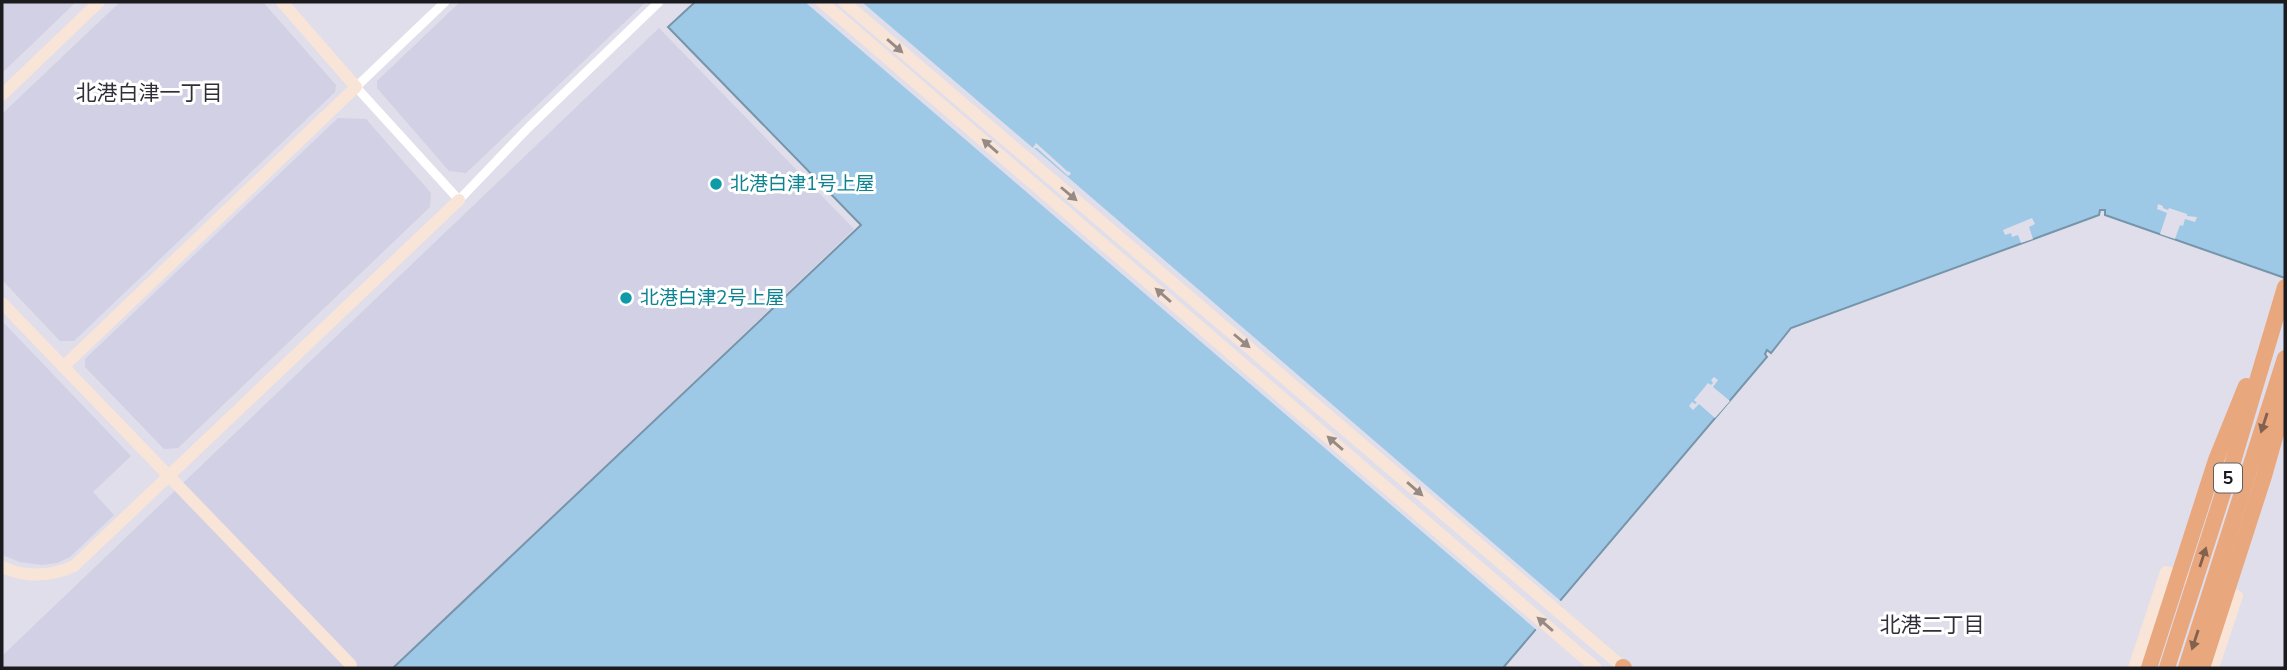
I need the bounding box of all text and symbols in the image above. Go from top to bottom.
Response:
one-way arrow [887,38,904,53]
district label: 北港白津一丁目 [76,79,223,107]
one-way arrow [982,139,999,154]
place label: 北港白津1号上屋 [730,171,874,197]
marker: 北港白津1号上屋 [708,176,724,192]
one-way arrow [1060,186,1077,201]
place label: 北港白津2号上屋 [640,285,784,311]
one-way arrow [1154,287,1172,303]
marker: 北港白津2号上屋 [618,290,634,306]
one-way arrow [1233,333,1251,349]
one-way arrow [2258,412,2269,433]
one-way arrow [1327,436,1344,451]
road number: 5 [2214,464,2242,492]
one-way arrow [1406,481,1424,497]
one-way arrow [2198,546,2208,567]
district label: 北港二丁目 [1880,611,1985,639]
one-way arrow [1536,617,1553,632]
one-way arrow [2190,629,2200,650]

